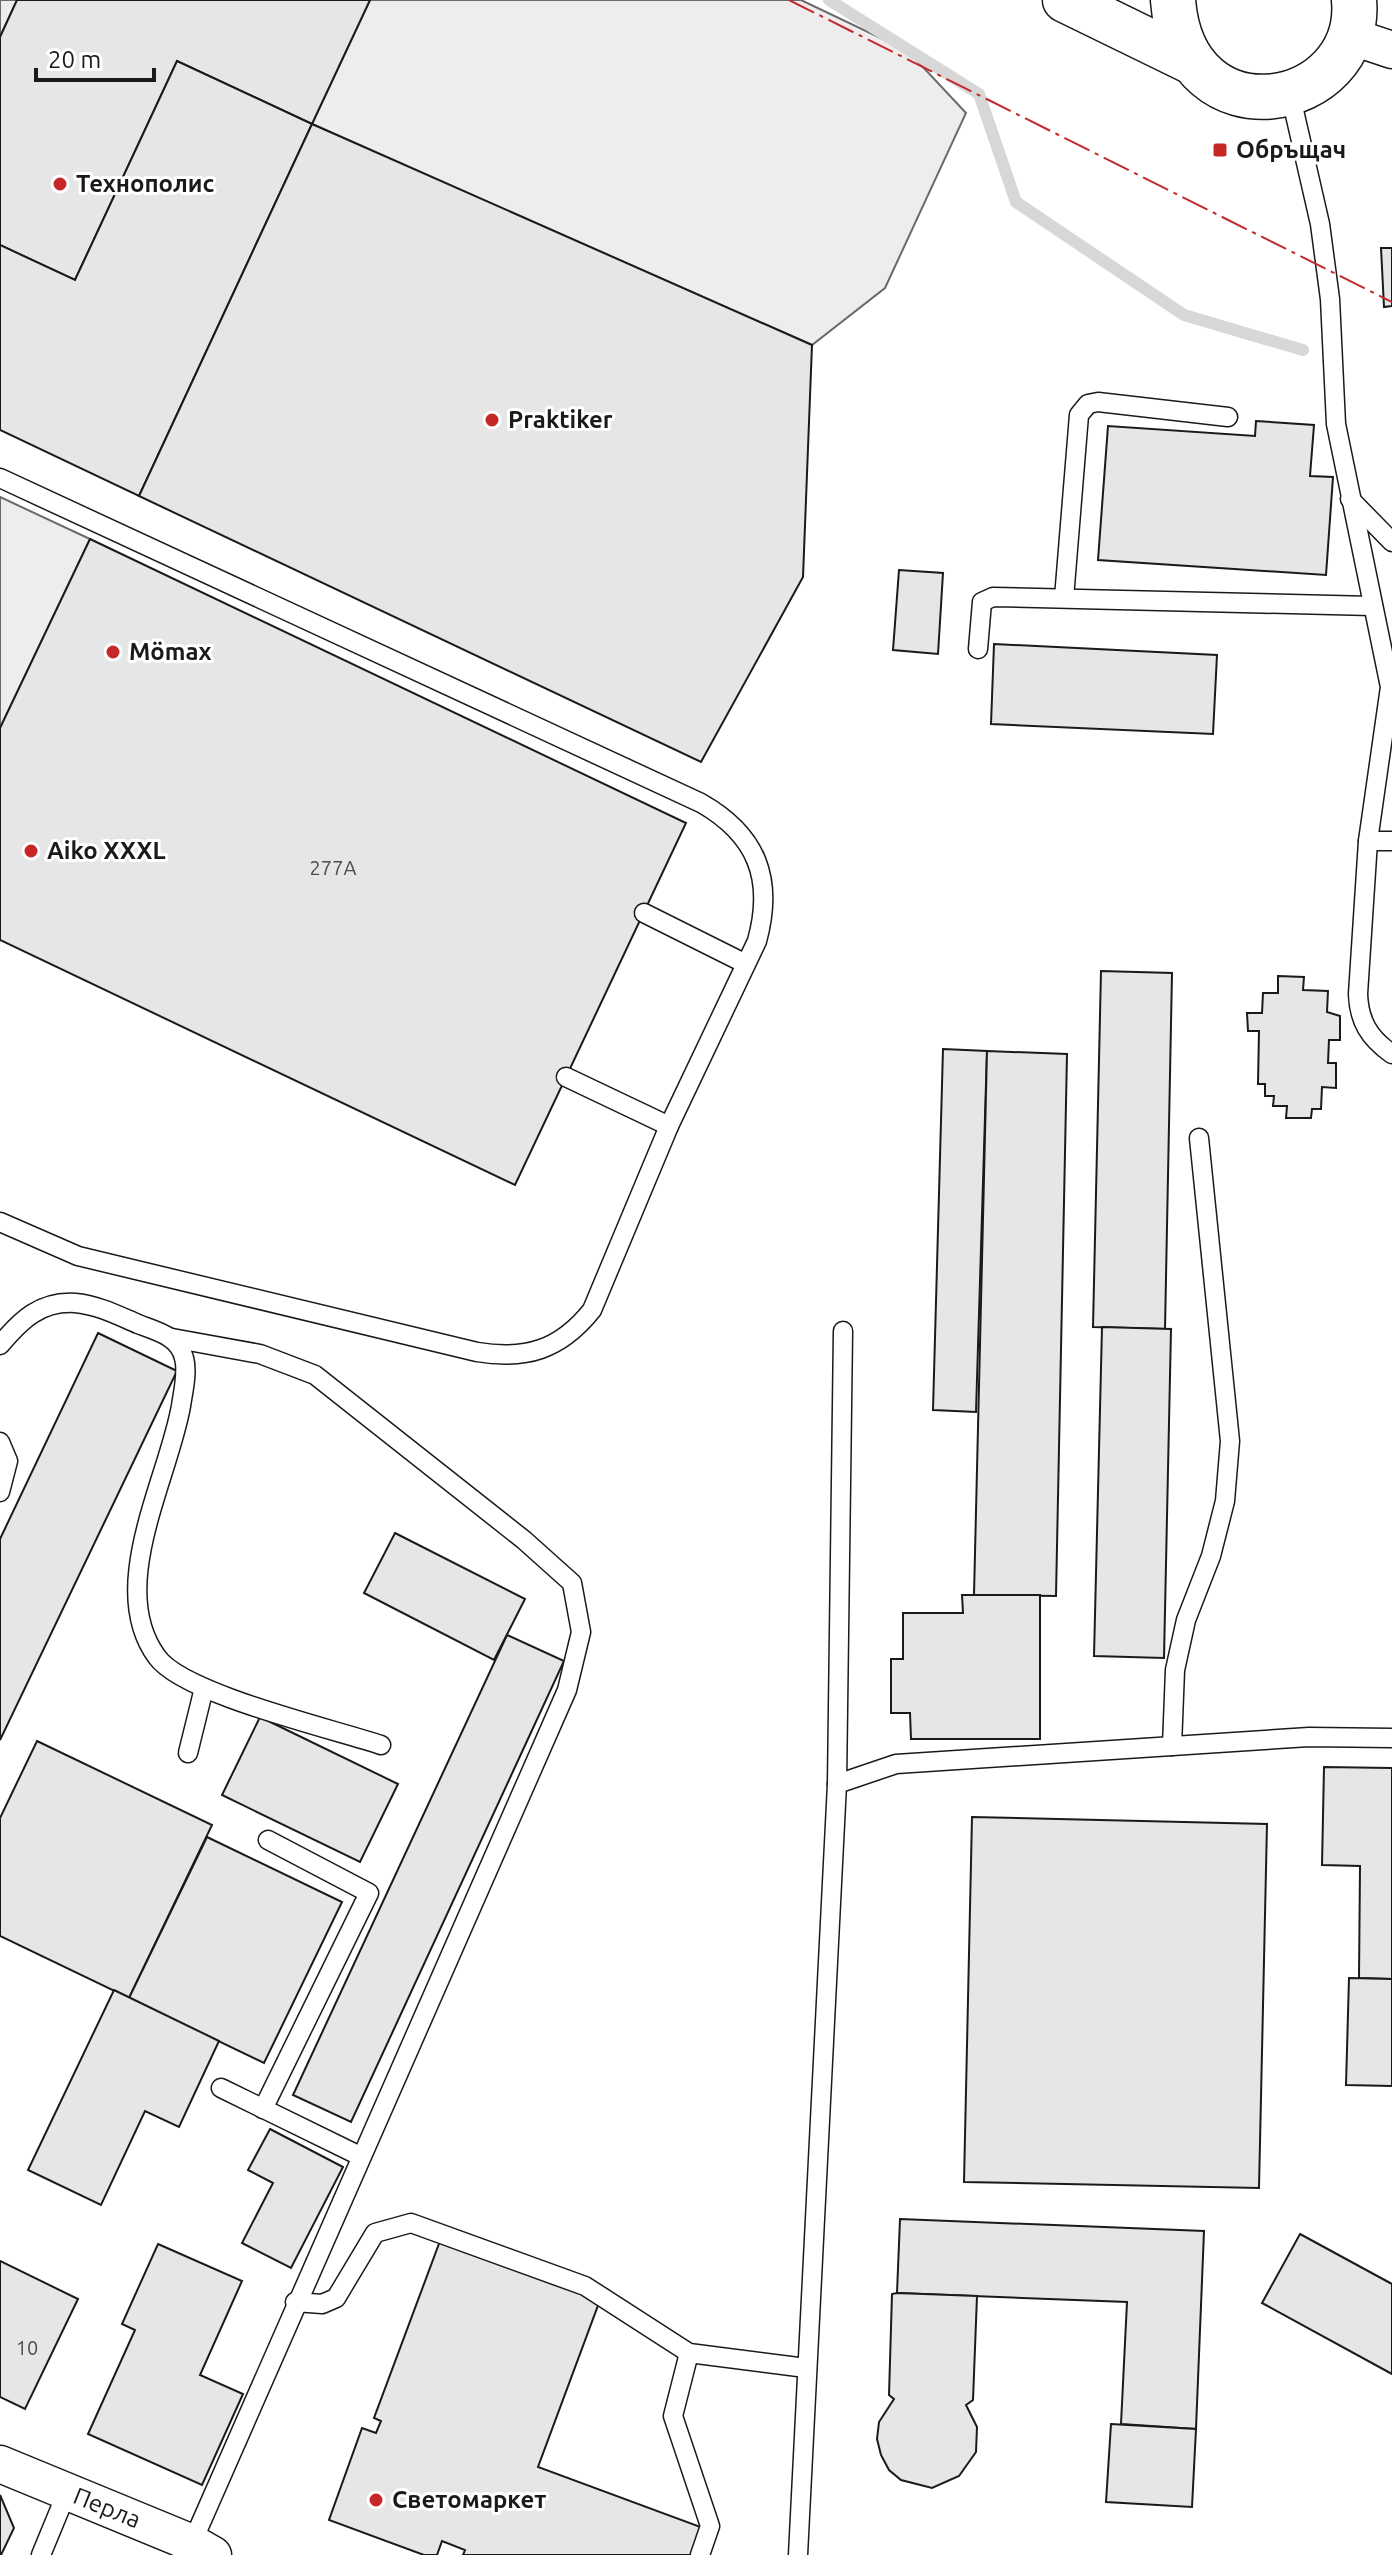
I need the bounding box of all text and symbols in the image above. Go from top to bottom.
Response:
scale bar [36,32,154,82]
text: 20 m [48,46,101,73]
place label: Обръщач [1236,136,1346,163]
marker: Обръщач [1211,141,1229,159]
place label: Технополис [76,170,215,197]
marker: Технополис [51,175,69,193]
place label: Praktiker [508,406,613,433]
marker: Praktiker [483,411,501,429]
place label: Mömax [129,638,212,665]
marker: Mömax [104,643,122,661]
place label: Aiko XXXL [47,837,166,864]
marker: Aiko XXXL [22,842,40,860]
house number: 277A [310,856,356,879]
house number: 10 [16,2336,38,2359]
street label: Перла [70,2482,145,2533]
place label: Светомаркет [392,2486,546,2513]
marker: Светомаркет [367,2491,385,2509]

